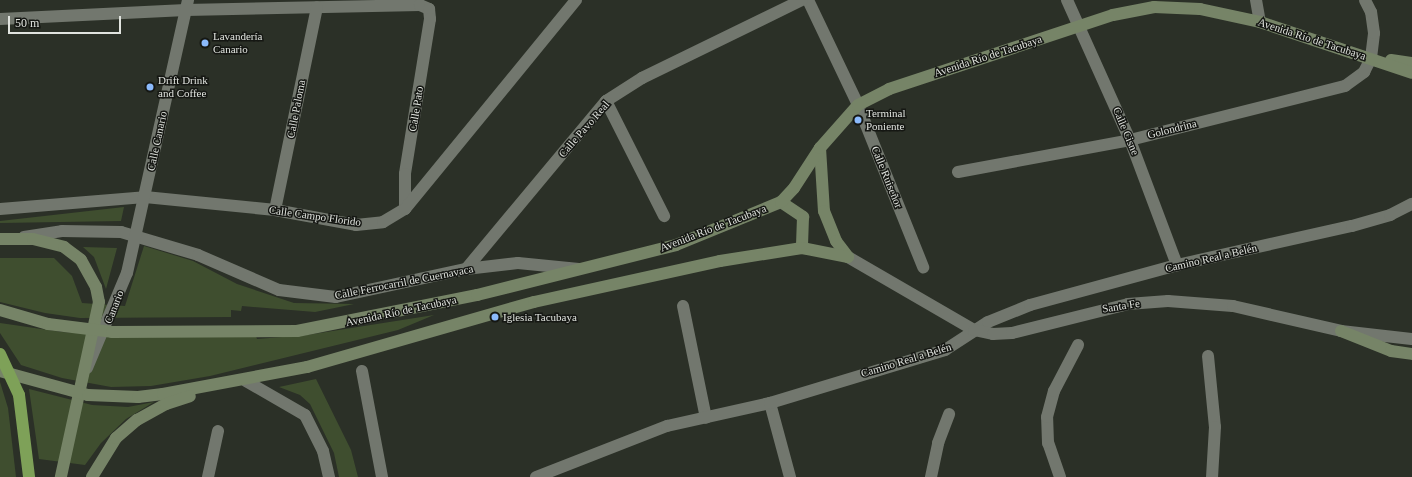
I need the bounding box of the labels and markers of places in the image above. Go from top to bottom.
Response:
place label: Lavandería Canario [213,30,262,56]
marker: Lavandería Canario [200,38,210,48]
place label: Drift Drink and Coffee [158,74,208,100]
marker: Drift Drink and Coffee [145,82,155,92]
place label: Terminal Poniente [866,107,906,133]
marker: Terminal Poniente [853,115,863,125]
place label: Iglesia Tacubaya [503,310,577,324]
marker: Iglesia Tacubaya [490,312,500,322]

